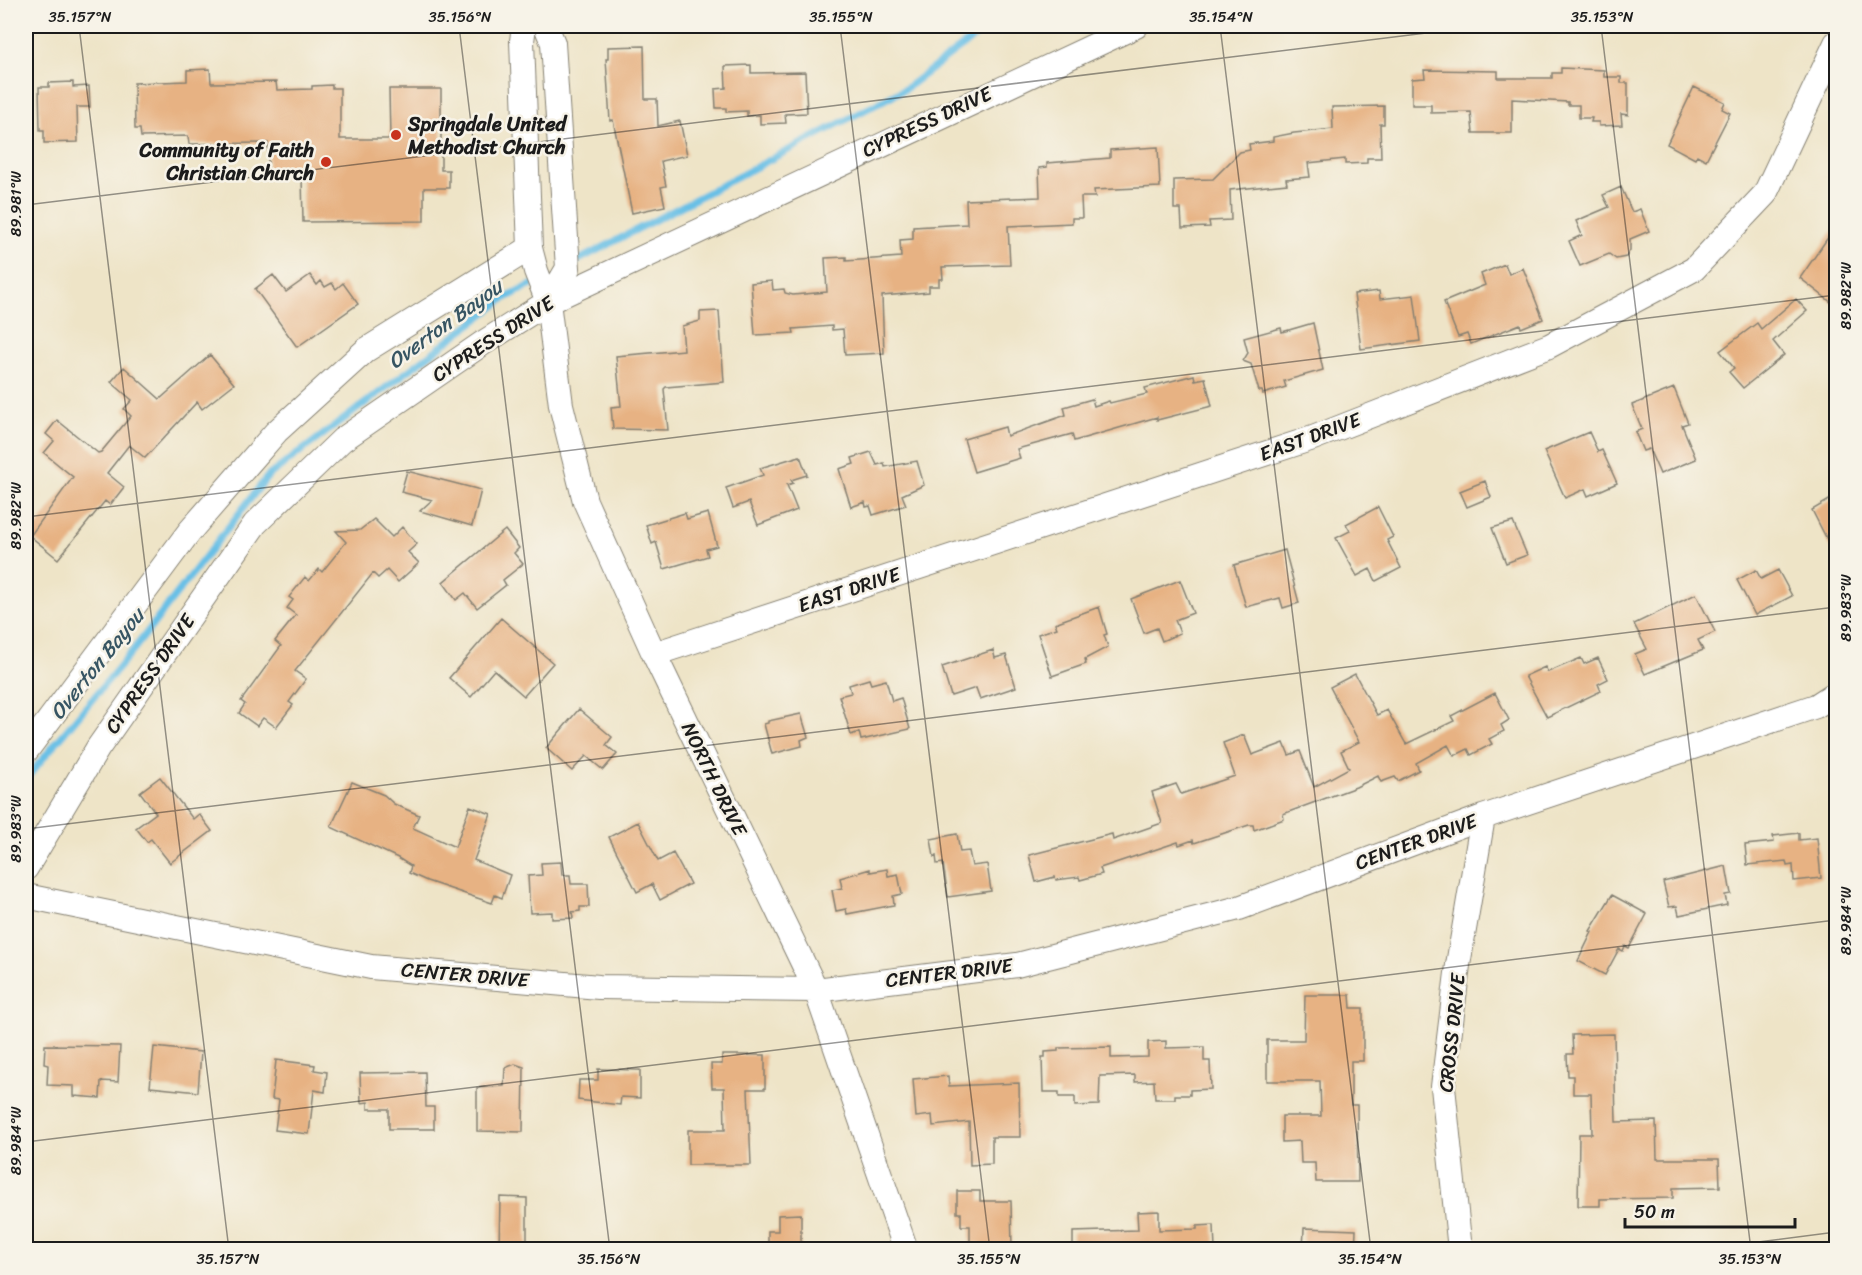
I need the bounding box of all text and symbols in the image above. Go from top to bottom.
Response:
text: 35.157°N [49,4,112,30]
text: 35.156°N [429,4,492,30]
text: 35.155°N [809,4,873,30]
text: 35.154°N [1189,4,1253,30]
text: 35.153°N [1571,4,1634,30]
street label: CYPRESS DRIVE [856,76,1000,167]
place label: Springdale United Methodist Church [407,107,568,165]
marker: Springdale United Methodist Church [389,128,403,142]
place label: Community of Faith Christian Church [139,133,315,191]
marker: Community of Faith Christian Church [319,155,333,169]
text: 89.981°W [3,171,29,237]
text: 89.982°W [1833,262,1859,330]
water label: Overton Bayou [379,267,513,379]
street label: CYPRESS DRIVE [425,285,563,392]
street label: EAST DRIVE [1254,402,1367,472]
text: 89.982°W [3,482,29,550]
street label: EAST DRIVE [793,556,906,623]
text: 89.983°W [1833,574,1859,642]
water label: Overton Bayou [40,597,156,729]
street label: CYPRESS DRIVE [96,605,206,741]
street label: NORTH DRIVE [671,716,758,844]
text: 89.983°W [3,795,29,863]
street label: CENTER DRIVE [1350,803,1484,880]
text: 89.984°W [1833,886,1859,955]
street label: CENTER DRIVE [884,948,1016,998]
street label: CENTER DRIVE [400,952,532,998]
street label: CROSS DRIVE [1428,970,1476,1094]
text: 89.984°W [3,1106,29,1175]
scale bar [1625,1191,1794,1229]
text: 50 m [1634,1196,1675,1228]
text: 35.157°N [197,1246,260,1272]
text: 35.156°N [578,1246,641,1272]
text: 35.155°N [957,1246,1021,1272]
text: 35.154°N [1338,1246,1402,1272]
text: 35.153°N [1719,1246,1782,1272]

